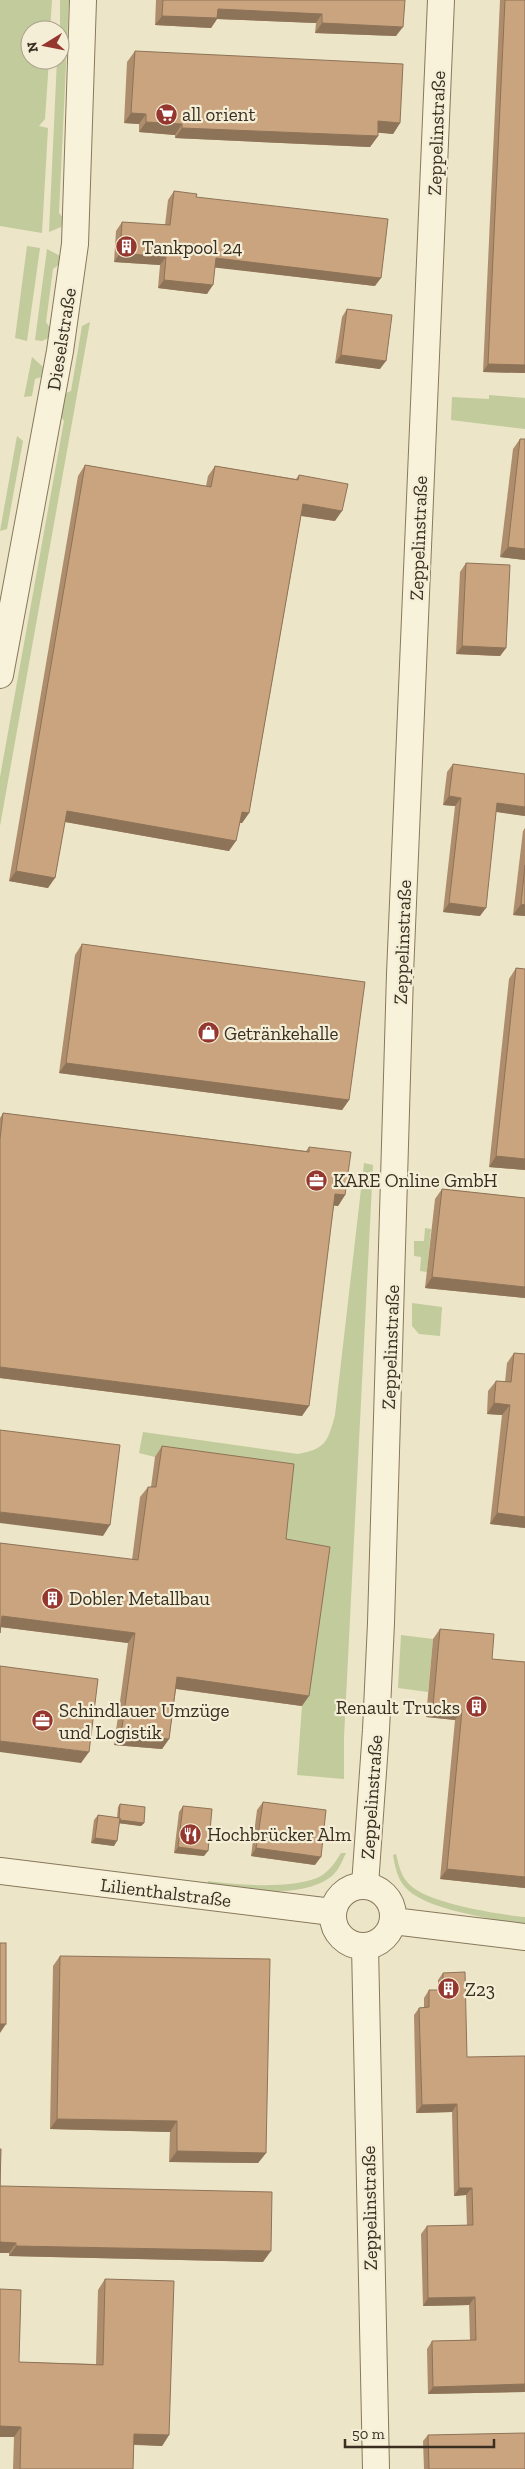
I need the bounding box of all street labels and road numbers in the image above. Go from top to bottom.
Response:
street label: Zeppelinstraße [423,70,450,196]
street label: Dieselstraße [42,286,81,392]
street label: Zeppelinstraße [405,475,432,601]
street label: Zeppelinstraße [389,879,416,1005]
street label: Zeppelinstraße [377,1284,404,1410]
street label: Zeppelinstraße [356,1734,387,1860]
street label: Lilienthalstraße [99,1873,233,1912]
street label: Zeppelinstraße [357,2145,382,2271]

